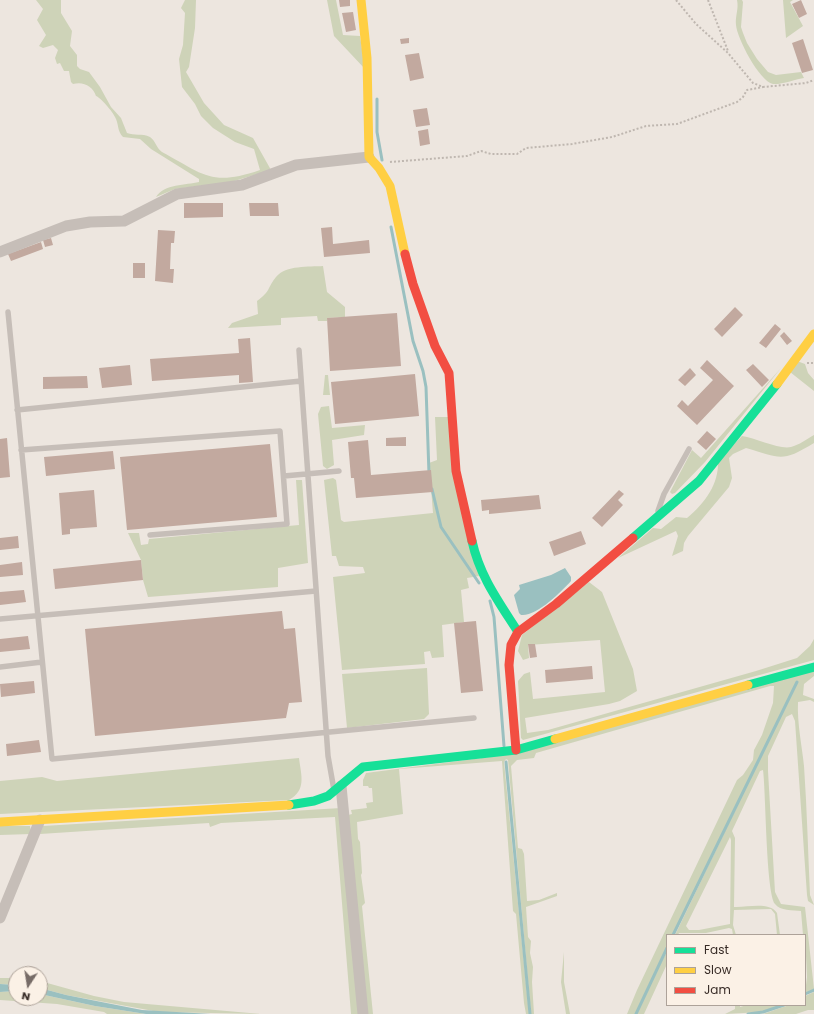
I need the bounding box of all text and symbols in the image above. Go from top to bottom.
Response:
legend [666,934,806,1006]
text: Fast [704,941,729,958]
text: Slow [704,961,732,978]
north arrow [8,966,48,1006]
text: Jam [704,981,731,998]
text: N [20,988,31,1005]

